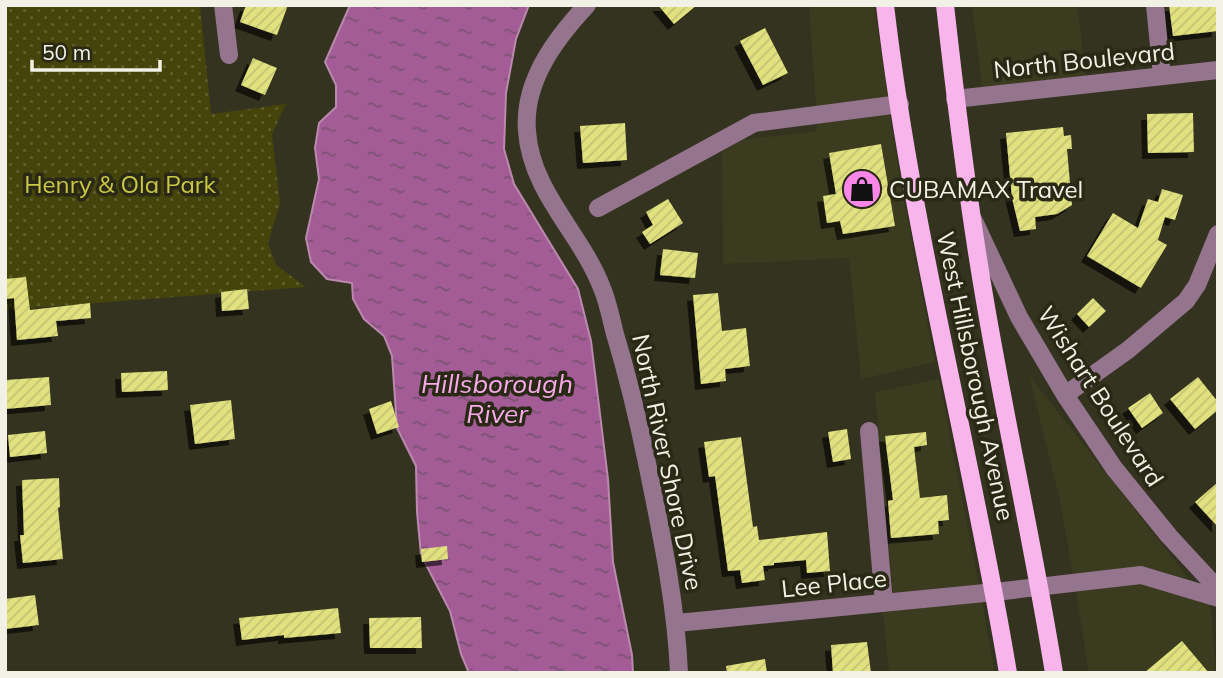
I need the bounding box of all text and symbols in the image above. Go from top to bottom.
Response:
scale bar [32,28,159,72]
street label: North Boulevard [992,36,1176,84]
text: 50 m [42,39,91,65]
shop icon: CUBAMAX Travel [841,168,883,210]
park label: Henry & Ola Park [24,169,217,199]
place label: CUBAMAX Travel [889,174,1083,204]
street label: West Hillsborough Avenue [931,229,1021,523]
street label: Wishart Boulevard [1031,300,1171,492]
street label: North River Shore Drive [626,331,710,593]
water label: Hillsborough River [421,367,573,430]
street label: Lee Place [780,563,888,603]

